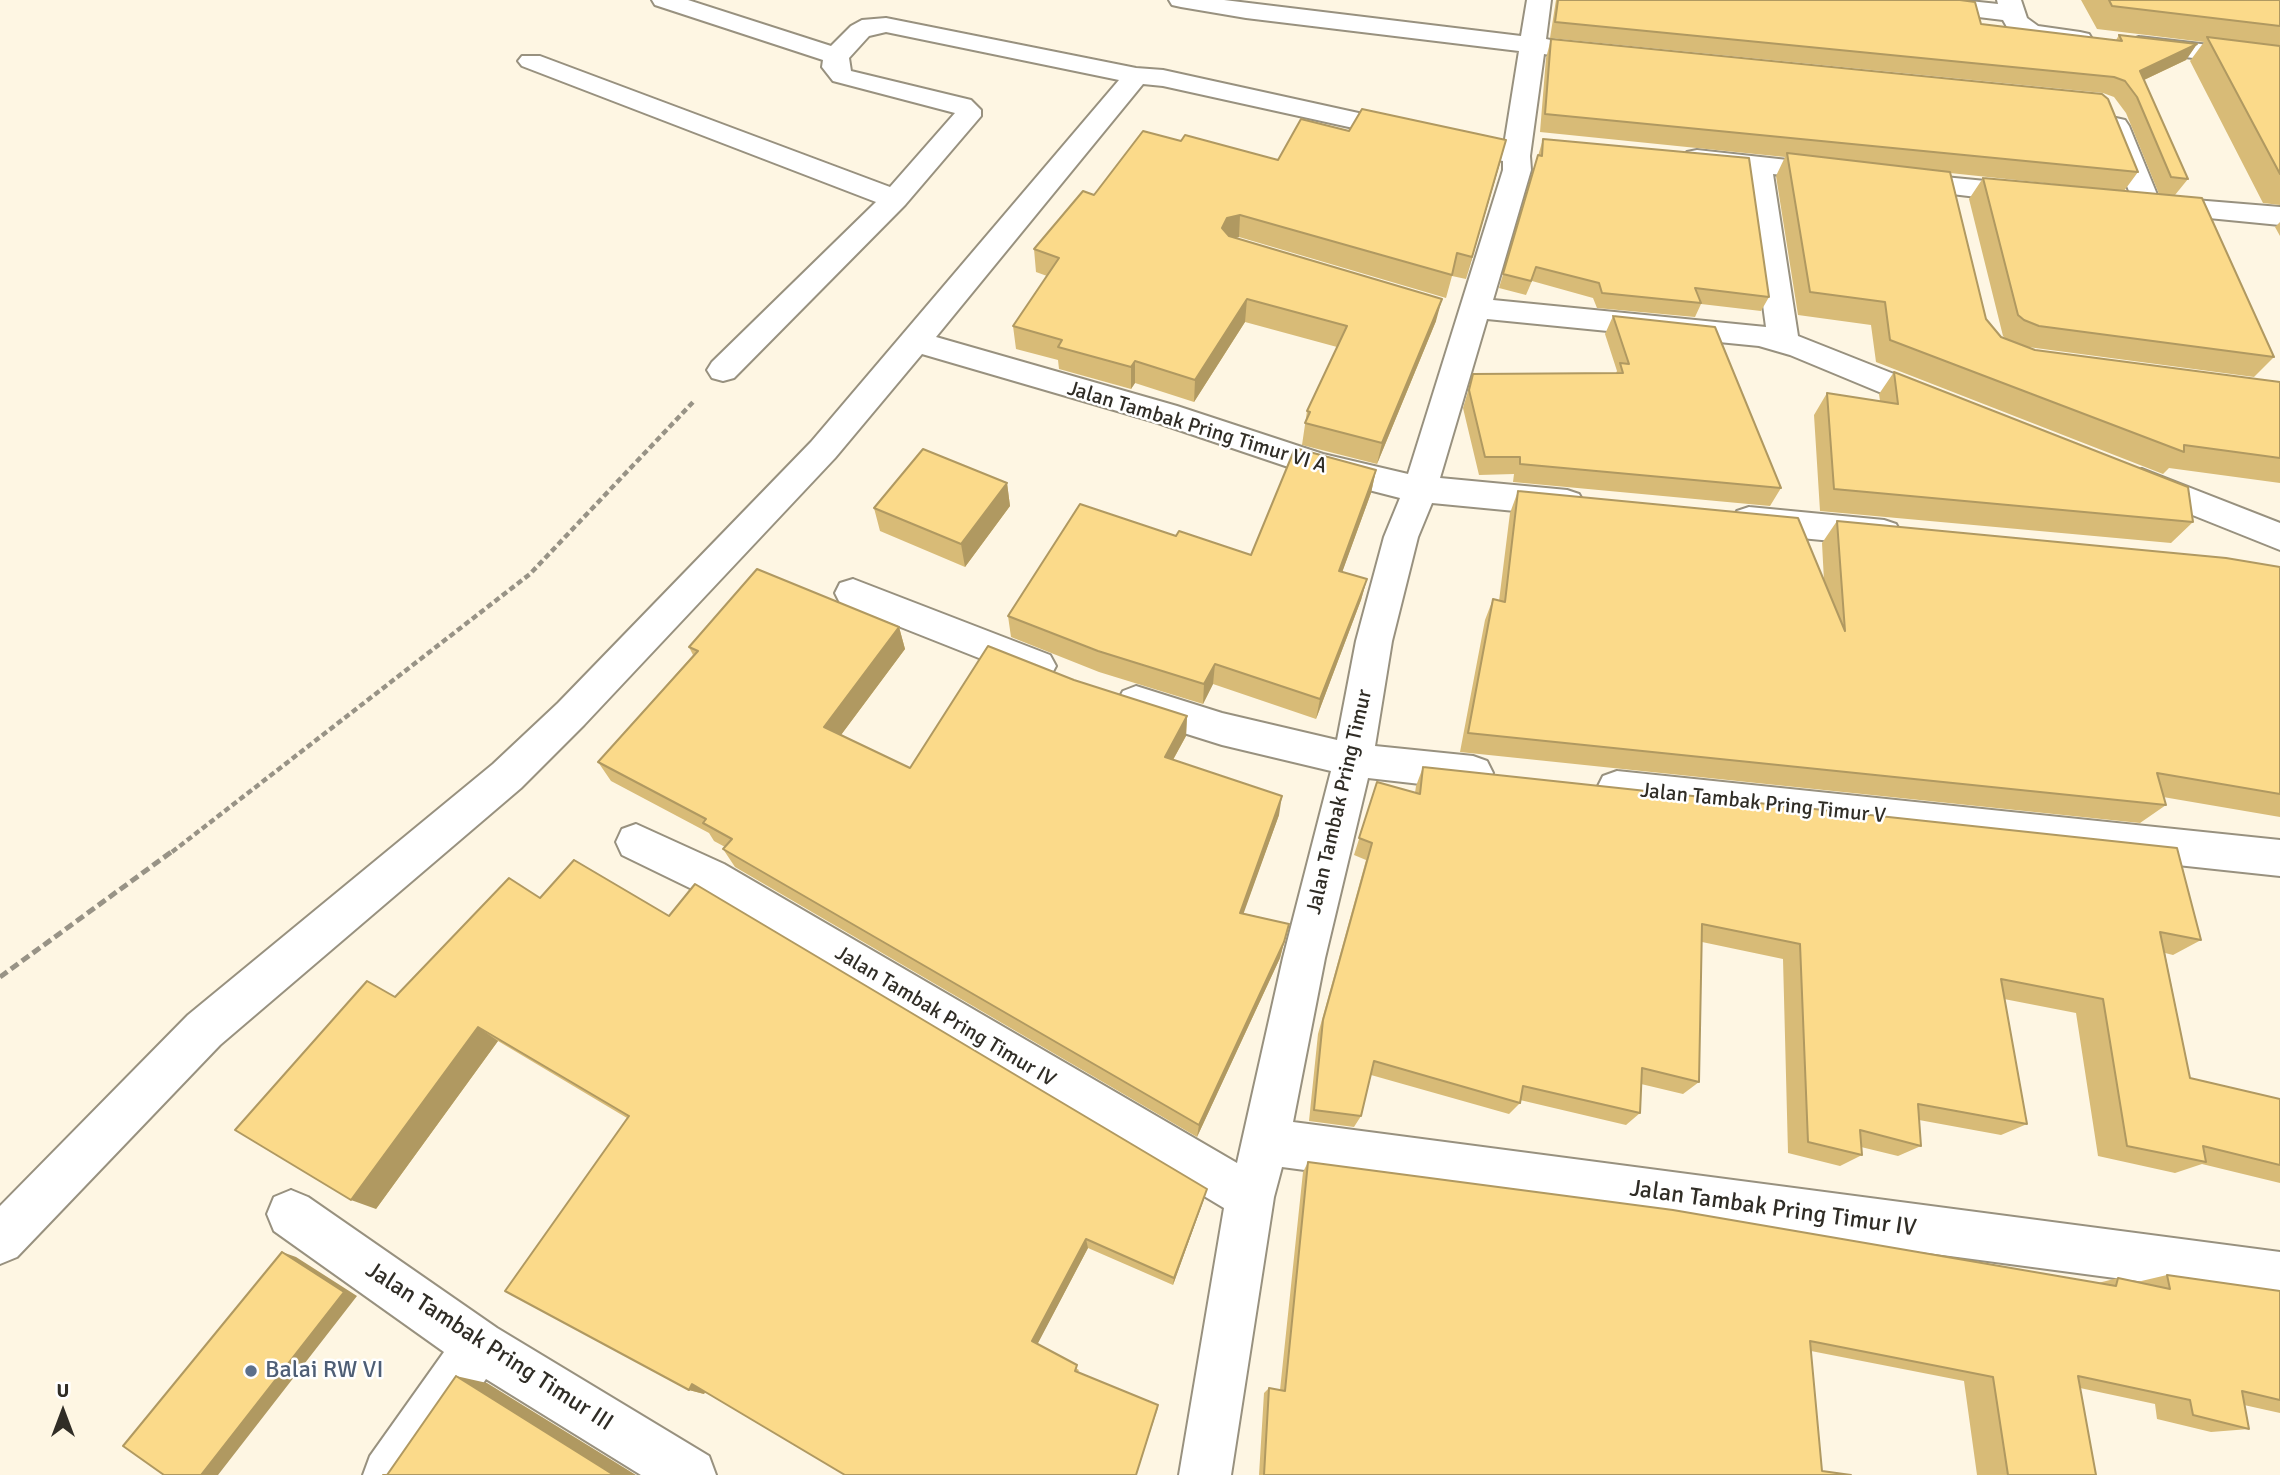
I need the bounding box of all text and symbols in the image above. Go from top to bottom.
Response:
street label: Jalan Tambak Pring Timur VI A [1064,376,1330,480]
street label: Jalan Tambak Pring Timur [1302,687,1378,917]
street label: Jalan Tambak Pring Timur V [1639,779,1887,829]
street label: Jalan Tambak Pring Timur IV [830,941,1060,1093]
street label: Jalan Tambak Pring Timur IV [1628,1175,1918,1243]
street label: Jalan Tambak Pring Timur III [360,1256,618,1438]
place label: Balai RW VI [265,1357,383,1385]
marker: Balai RW VI [243,1363,259,1379]
north arrow [28,1377,98,1447]
text: U [57,1379,69,1403]

